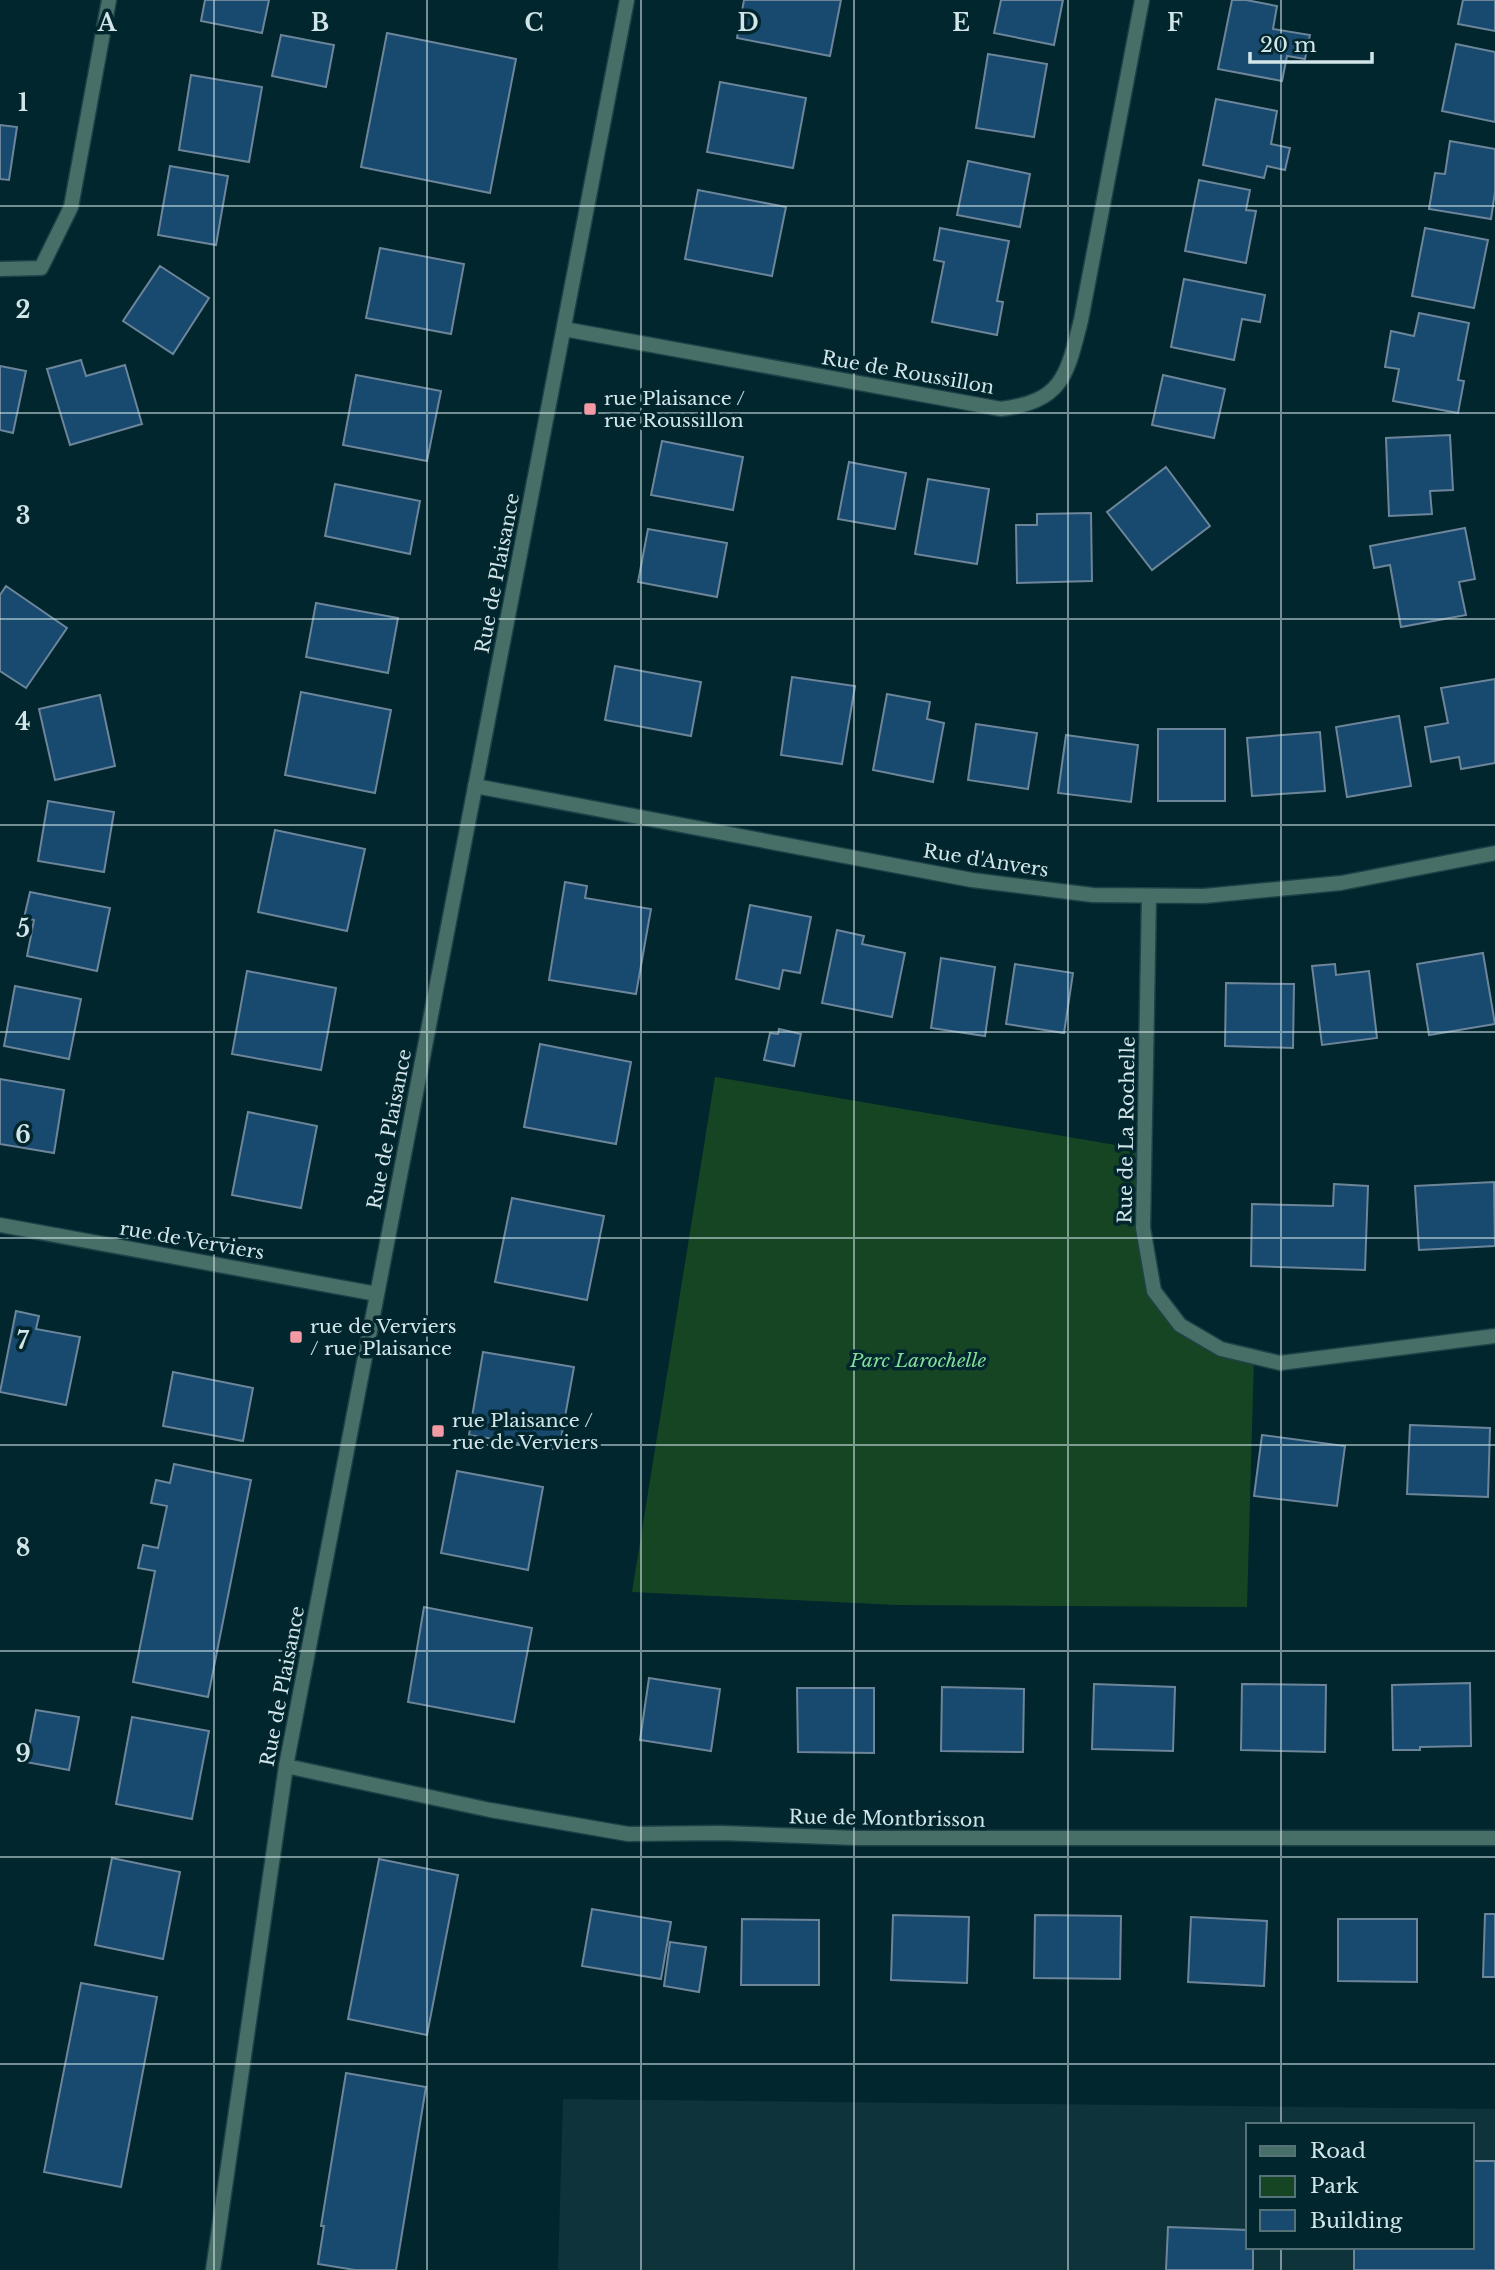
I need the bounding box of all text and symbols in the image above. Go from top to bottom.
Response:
text: A [97,9,118,37]
text: B [311,9,329,37]
text: C [525,9,543,37]
text: D [737,9,759,37]
text: E [952,9,970,37]
text: F [1167,9,1183,37]
scale bar [1250,21,1372,65]
text: 20 m [1260,32,1317,58]
text: 1 [18,89,28,117]
text: 2 [16,296,30,324]
street label: Rue de Roussillon [820,346,996,399]
place label: rue Plaisance / rue Roussillon [604,387,745,432]
marker: rue Plaisance / rue Roussillon [582,401,598,417]
street label: Rue de Plaisance [471,491,524,655]
text: 3 [16,502,30,530]
text: 4 [15,708,31,736]
street label: Rue d'Anvers [922,839,1050,882]
text: 5 [16,915,30,943]
street label: Rue de La Rochelle [1113,1036,1140,1224]
street label: Rue de Plaisance [363,1047,416,1211]
text: 6 [15,1121,31,1149]
street label: rue de Verviers [118,1216,266,1265]
place label: rue de Verviers / rue Plaisance [310,1315,456,1360]
text: 7 [17,1327,30,1355]
marker: rue de Verviers / rue Plaisance [288,1329,304,1345]
park label: Parc Larochelle [849,1349,986,1372]
place label: rue Plaisance / rue de Verviers [452,1409,598,1454]
marker: rue Plaisance / rue de Verviers [430,1423,446,1439]
text: 8 [16,1534,30,1562]
street label: Rue de Plaisance [256,1604,309,1768]
text: 9 [15,1740,31,1768]
street label: Rue de Montbrisson [788,1805,986,1832]
legend [1246,2123,1474,2249]
text: Road [1310,2138,1366,2164]
text: Park [1310,2173,1359,2199]
text: Building [1310,2208,1403,2234]

